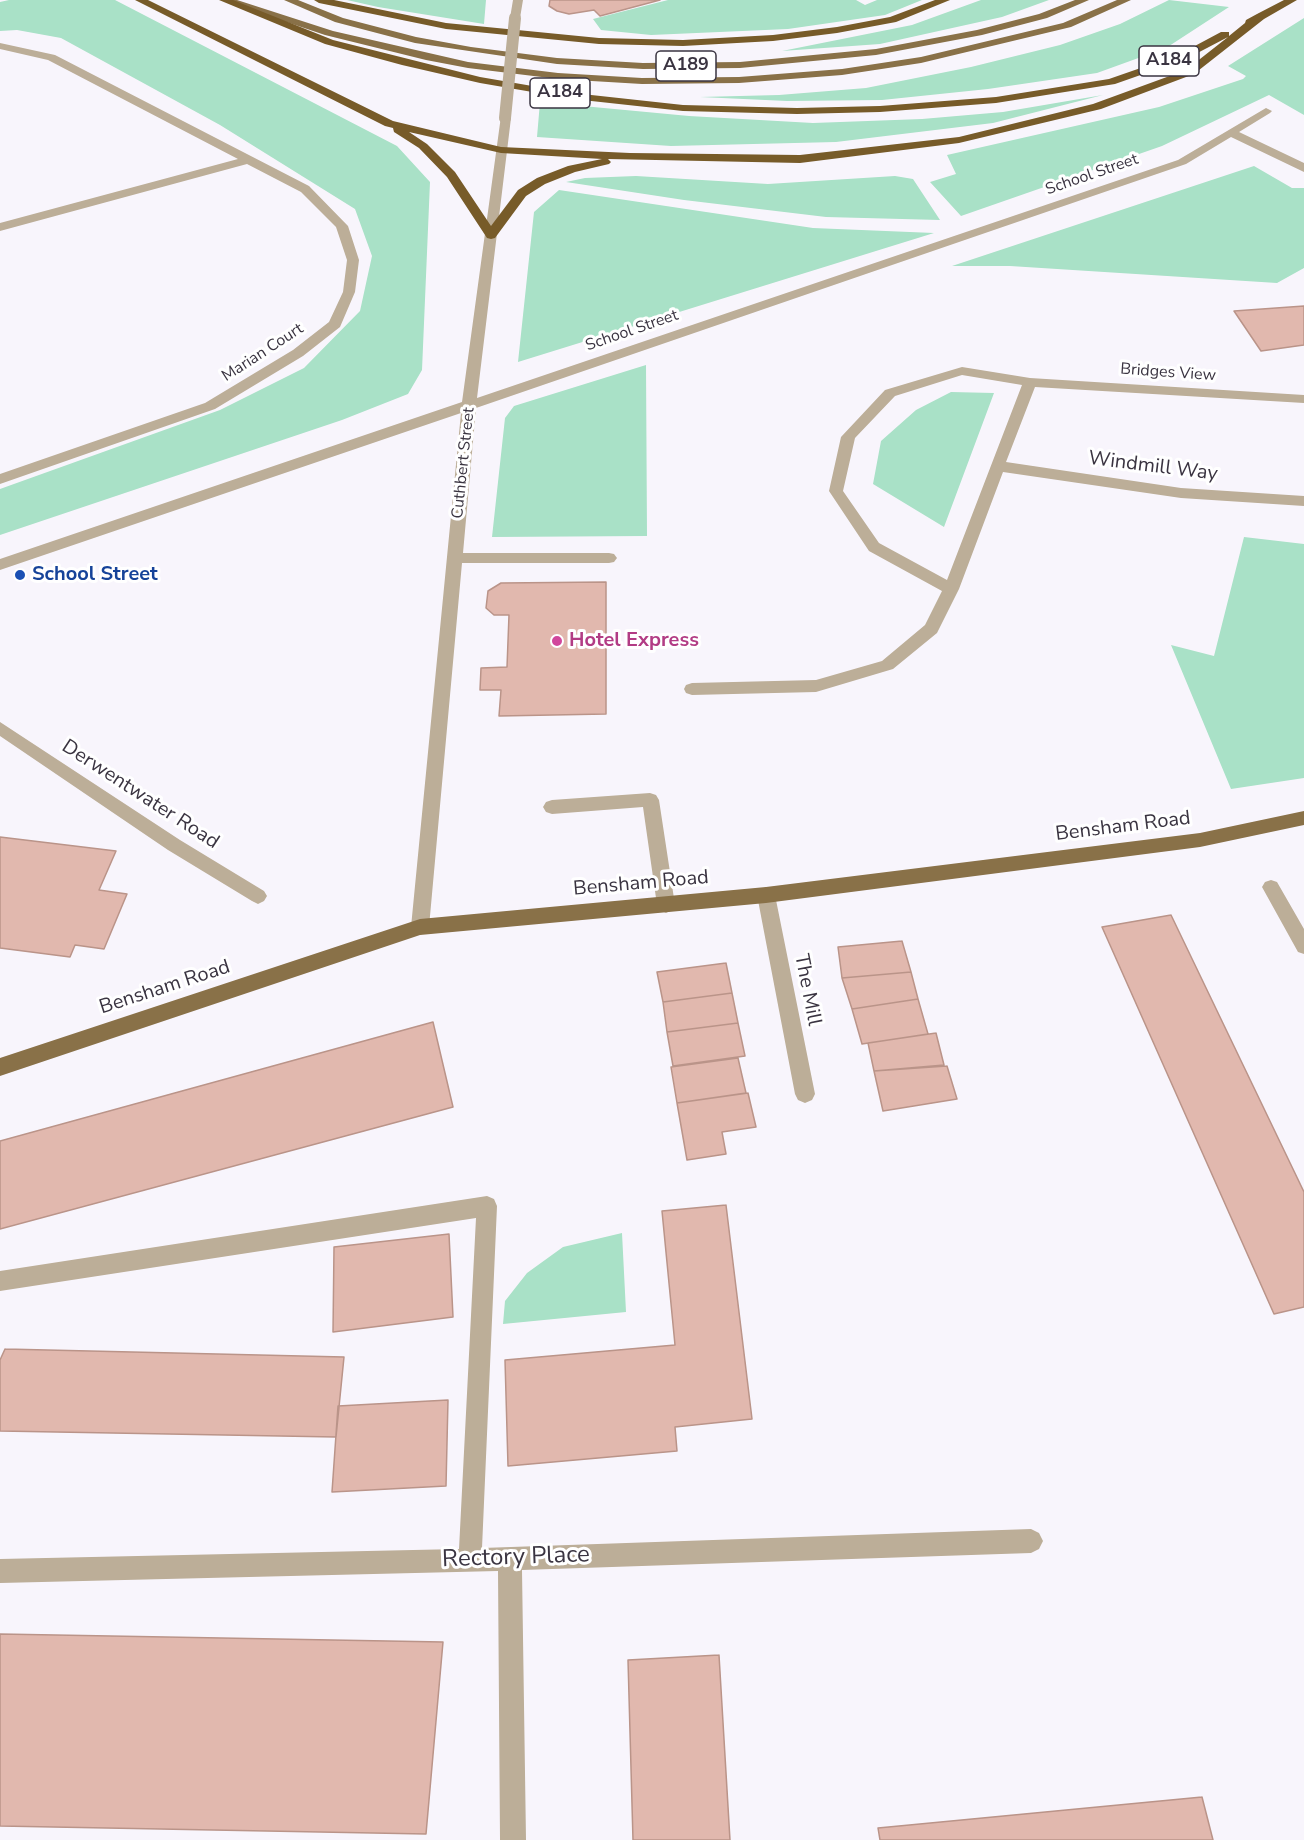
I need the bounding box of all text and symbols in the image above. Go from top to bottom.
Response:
road number: A184 [1139,46,1199,76]
road number: A189 [656,51,716,81]
road number: A184 [530,78,590,108]
street label: School Street [1043,150,1141,200]
street label: School Street [583,306,681,356]
street label: Marian Court [219,320,307,386]
street label: Bridges View [1120,360,1216,386]
street label: Cuthbert Street [449,406,479,520]
street label: Windmill Way [1087,447,1219,487]
place label: School Street [32,563,158,587]
marker: School Street [13,568,27,582]
place label: Hotel Express [569,629,699,653]
marker: Hotel Express [550,634,564,648]
street label: Derwentwater Road [57,735,223,855]
street label: Bensham Road [1054,807,1192,847]
street label: Bensham Road [572,866,710,902]
street label: The Mill [788,952,826,1028]
street label: Bensham Road [97,956,233,1020]
street label: Rectory Place [442,1541,590,1575]

